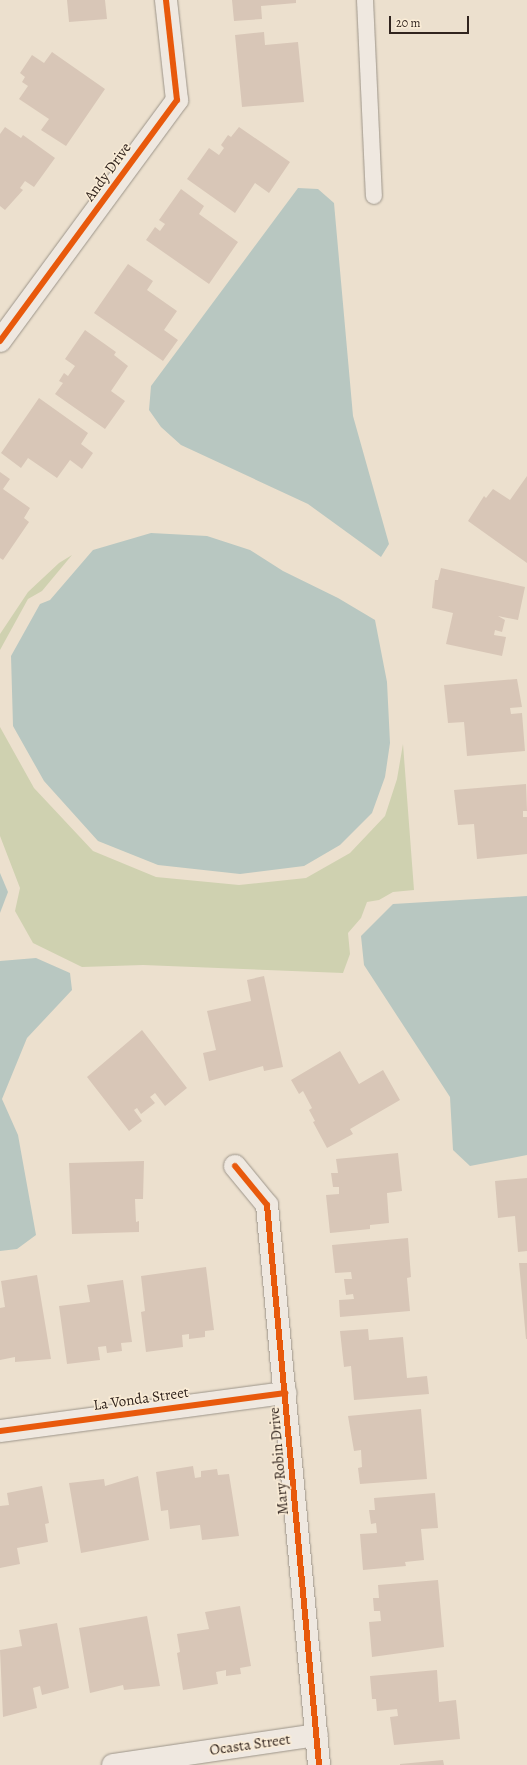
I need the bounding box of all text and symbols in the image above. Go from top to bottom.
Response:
scale bar [391,8,471,34]
text: 20 m [396,15,420,31]
street label: Andy Drive [81,139,135,205]
street label: La Vonda Street [92,1383,190,1415]
street label: Mary Robin Drive [265,1406,293,1516]
street label: Ocasta Street [208,1730,292,1760]

